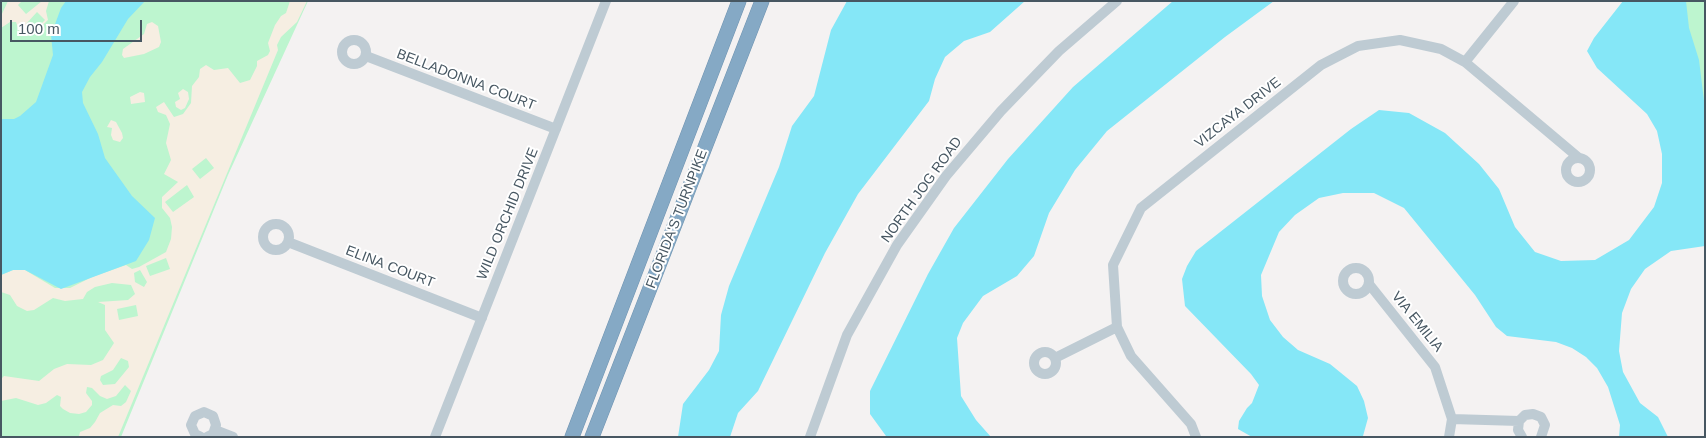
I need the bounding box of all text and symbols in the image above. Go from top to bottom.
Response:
scale bar [12,10,145,42]
text: 100 m [18,20,60,37]
street label: BELLADONNA COURT [394,46,538,114]
street label: VIZCAYA DRIVE [1192,74,1284,152]
street label: NORTH JOG ROAD [878,134,966,246]
street label: WILD ORCHID DRIVE [474,146,542,282]
street label: FLORIDA'S TURNPIKE [643,147,711,291]
street label: ELINA COURT [343,242,437,292]
street label: VIA EMILIA [1388,289,1446,355]

